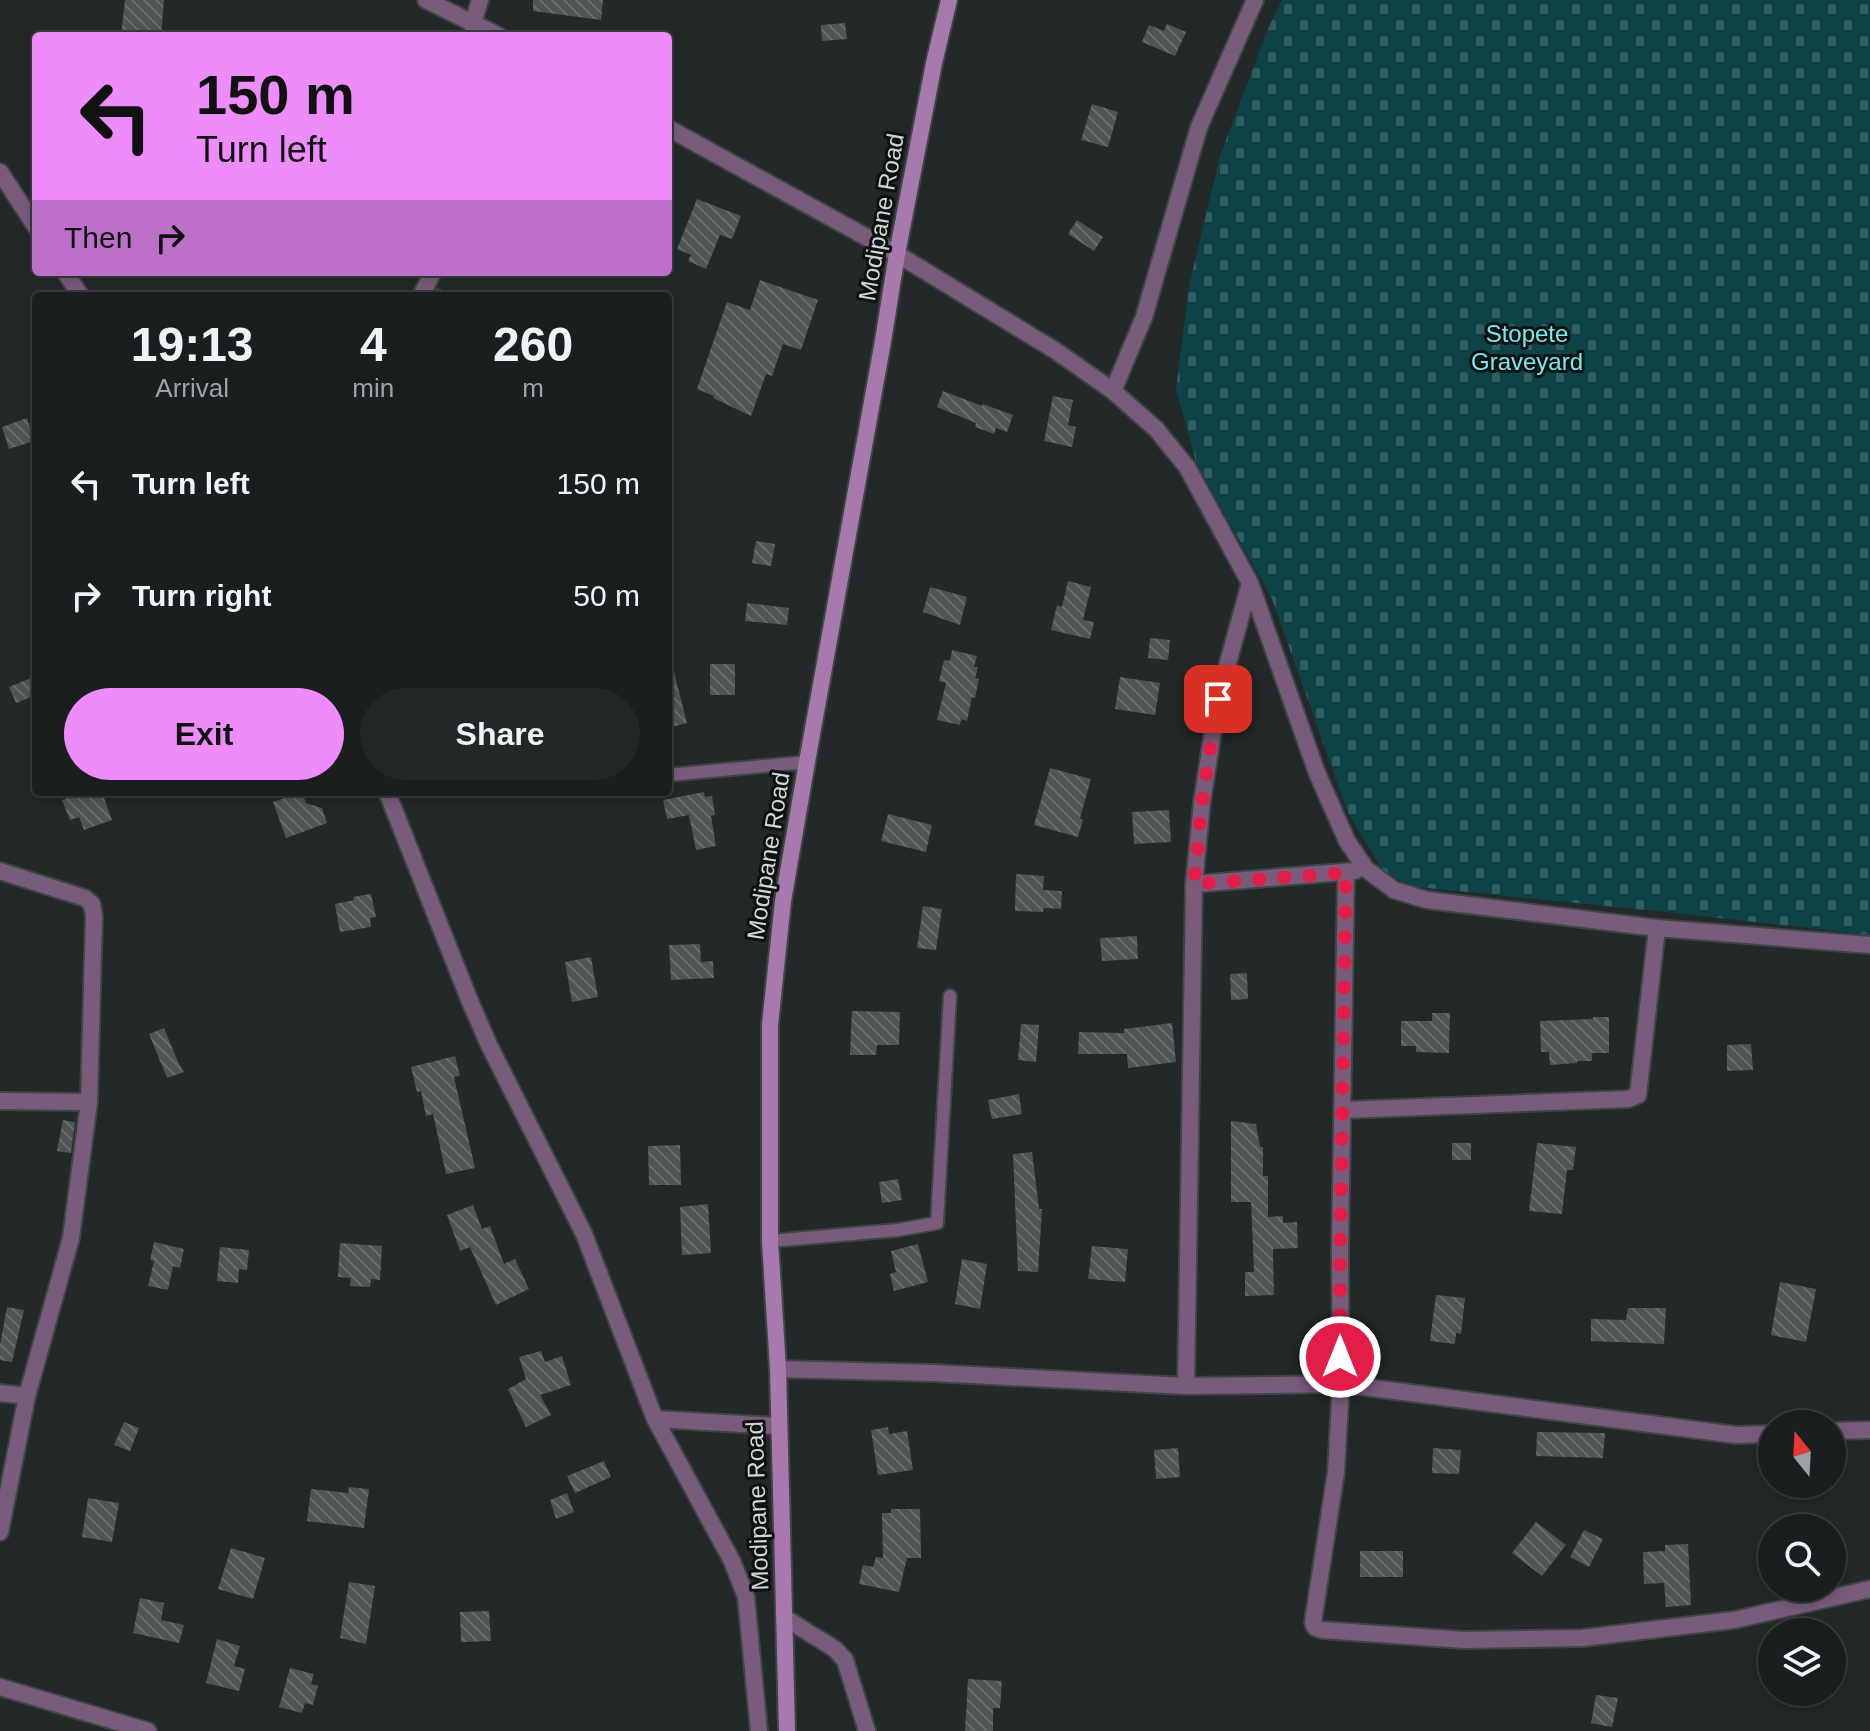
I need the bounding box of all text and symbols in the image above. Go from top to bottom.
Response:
text: 150 m [196,63,355,126]
icon: left [64,64,168,168]
text: Turn left [196,129,327,170]
street label: Modipane Road [853,131,909,303]
icon: right [148,216,192,260]
text: Then [64,221,132,254]
text: 19:13 [131,318,254,371]
text: 4 [360,318,387,371]
text: 260 [493,318,573,371]
park label: Stopete Graveyard [1471,320,1583,375]
text: Arrival [155,373,229,403]
text: min [352,373,394,403]
text: m [522,373,544,403]
icon: left [64,462,108,506]
text: Turn left [132,467,250,500]
text: 150 m [557,467,640,500]
icon: right [64,574,108,618]
text: Turn right [132,579,271,612]
text: 50 m [573,579,640,612]
pin [1184,665,1252,733]
icon: arrive [1196,677,1240,721]
button: Exit [64,688,344,780]
button: Share [360,688,640,780]
street label: Modipane Road [741,770,795,942]
position arrow [1298,1315,1382,1399]
north arrow [1758,1410,1846,1498]
map controls [1758,1410,1846,1706]
street label: Modipane Road [741,1421,773,1591]
button: search [1758,1514,1846,1602]
button: layers [1758,1618,1846,1706]

